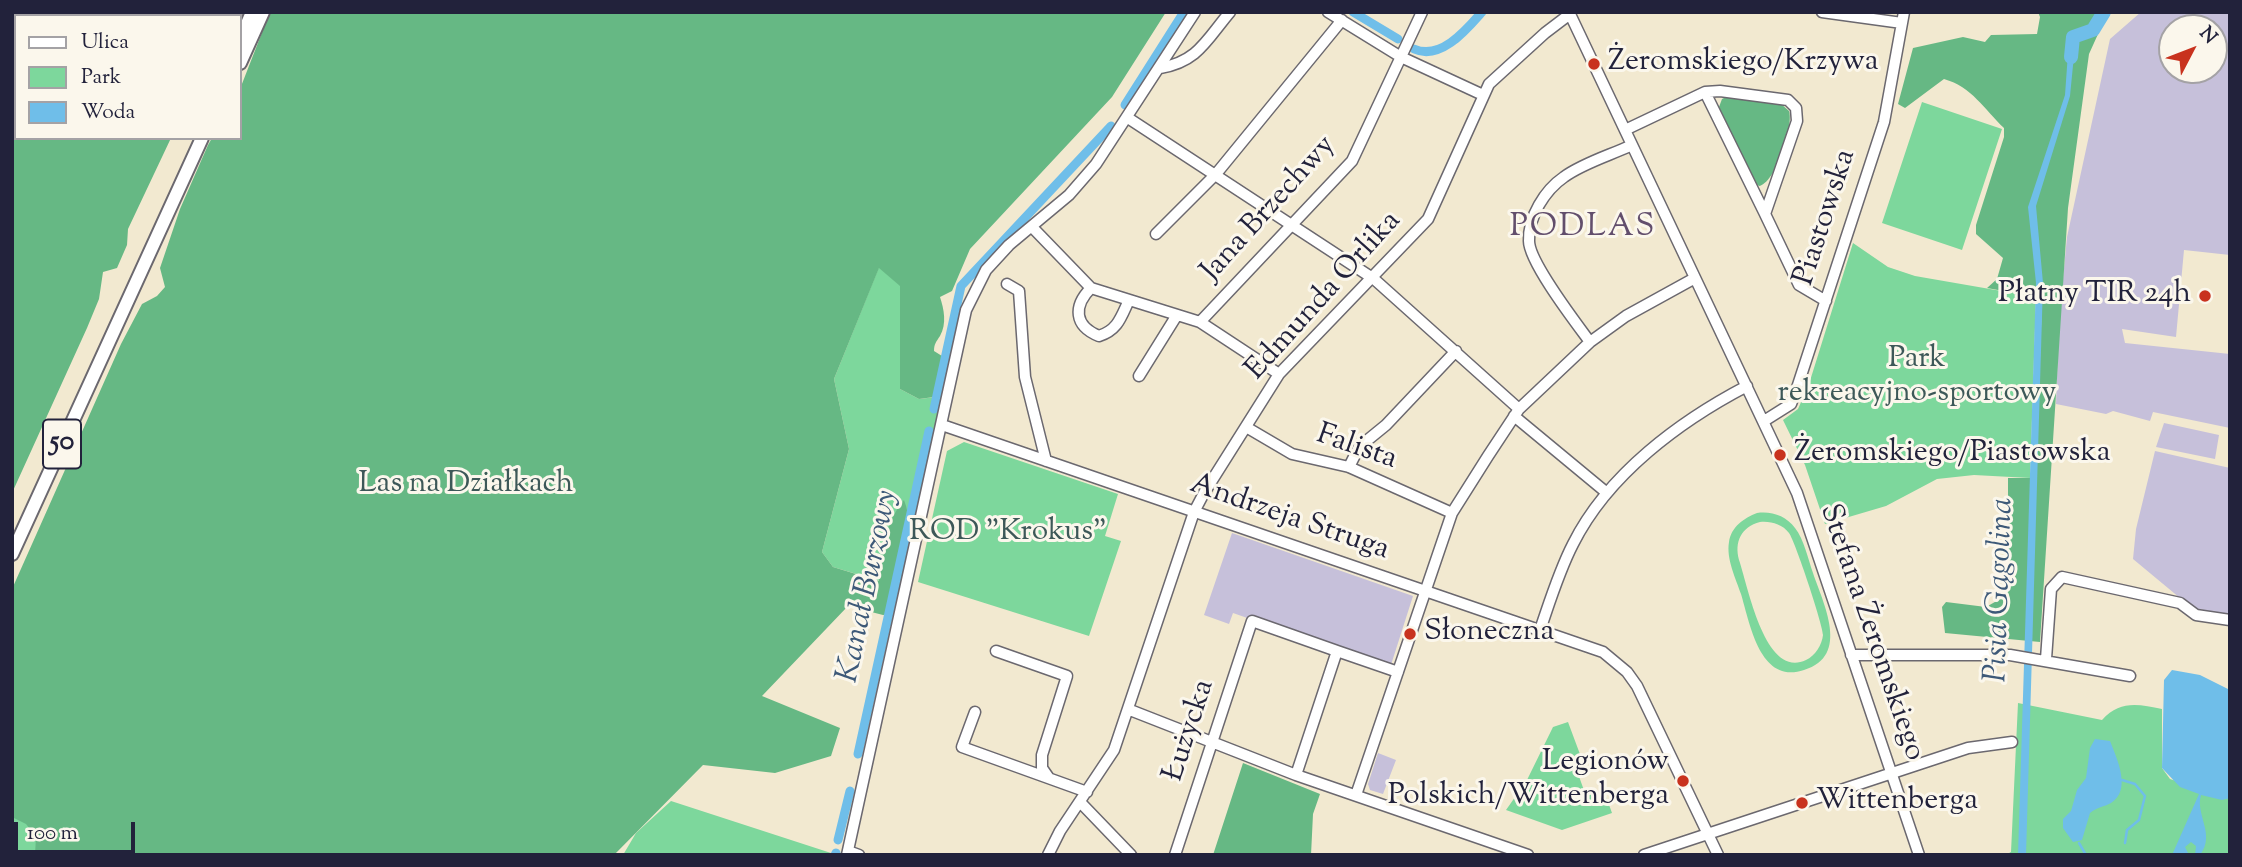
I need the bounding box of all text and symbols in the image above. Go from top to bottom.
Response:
legend [14,14,242,140]
north arrow [2158,14,2228,84]
text: N [2192,21,2223,51]
text: Ulica [81,28,129,58]
place label: Żeromskiego/Krzywa [1608,46,1879,82]
marker: Żeromskiego/Krzywa [1586,56,1602,72]
text: Park [81,63,121,93]
text: Woda [81,98,135,128]
street label: Jana Brzechwy [1195,130,1345,290]
street label: Piastowska [1788,145,1866,291]
street label: Edmunda Orlika [1240,205,1410,389]
district label: PODLAS [1510,211,1656,249]
place label: Płatny TIR 24h [1998,278,2191,314]
marker: Płatny TIR 24h [2197,288,2213,304]
park label: Park rekreacyjno-sportowy [1778,343,2056,414]
street label: Falista [1311,419,1401,479]
road number: 50 [43,420,81,468]
place label: Żeromskiego/Piastowska [1794,437,2111,473]
marker: Żeromskiego/Piastowska [1772,447,1788,463]
park label: Las na Działkach [359,468,573,504]
street label: Andrzeja Struga [1185,468,1393,570]
water label: Kanał Burzowy [831,487,909,687]
water label: Pisia Gągolina [1980,497,2024,683]
street label: Stefana Żeromskiego [1809,500,1931,766]
park label: ROD "Krokus" [909,516,1107,552]
place label: Słoneczna [1424,616,1554,652]
marker: Słoneczna [1402,626,1418,642]
street label: Łużycka [1158,676,1224,786]
place label: Legionów Polskich/Wittenberga [1388,746,1669,816]
marker: Legionów Polskich/Wittenberga [1675,773,1691,789]
place label: Wittenberga [1816,785,1978,821]
marker: Wittenberga [1794,795,1810,811]
scale bar [18,808,138,852]
text: 100 m [27,819,78,849]

